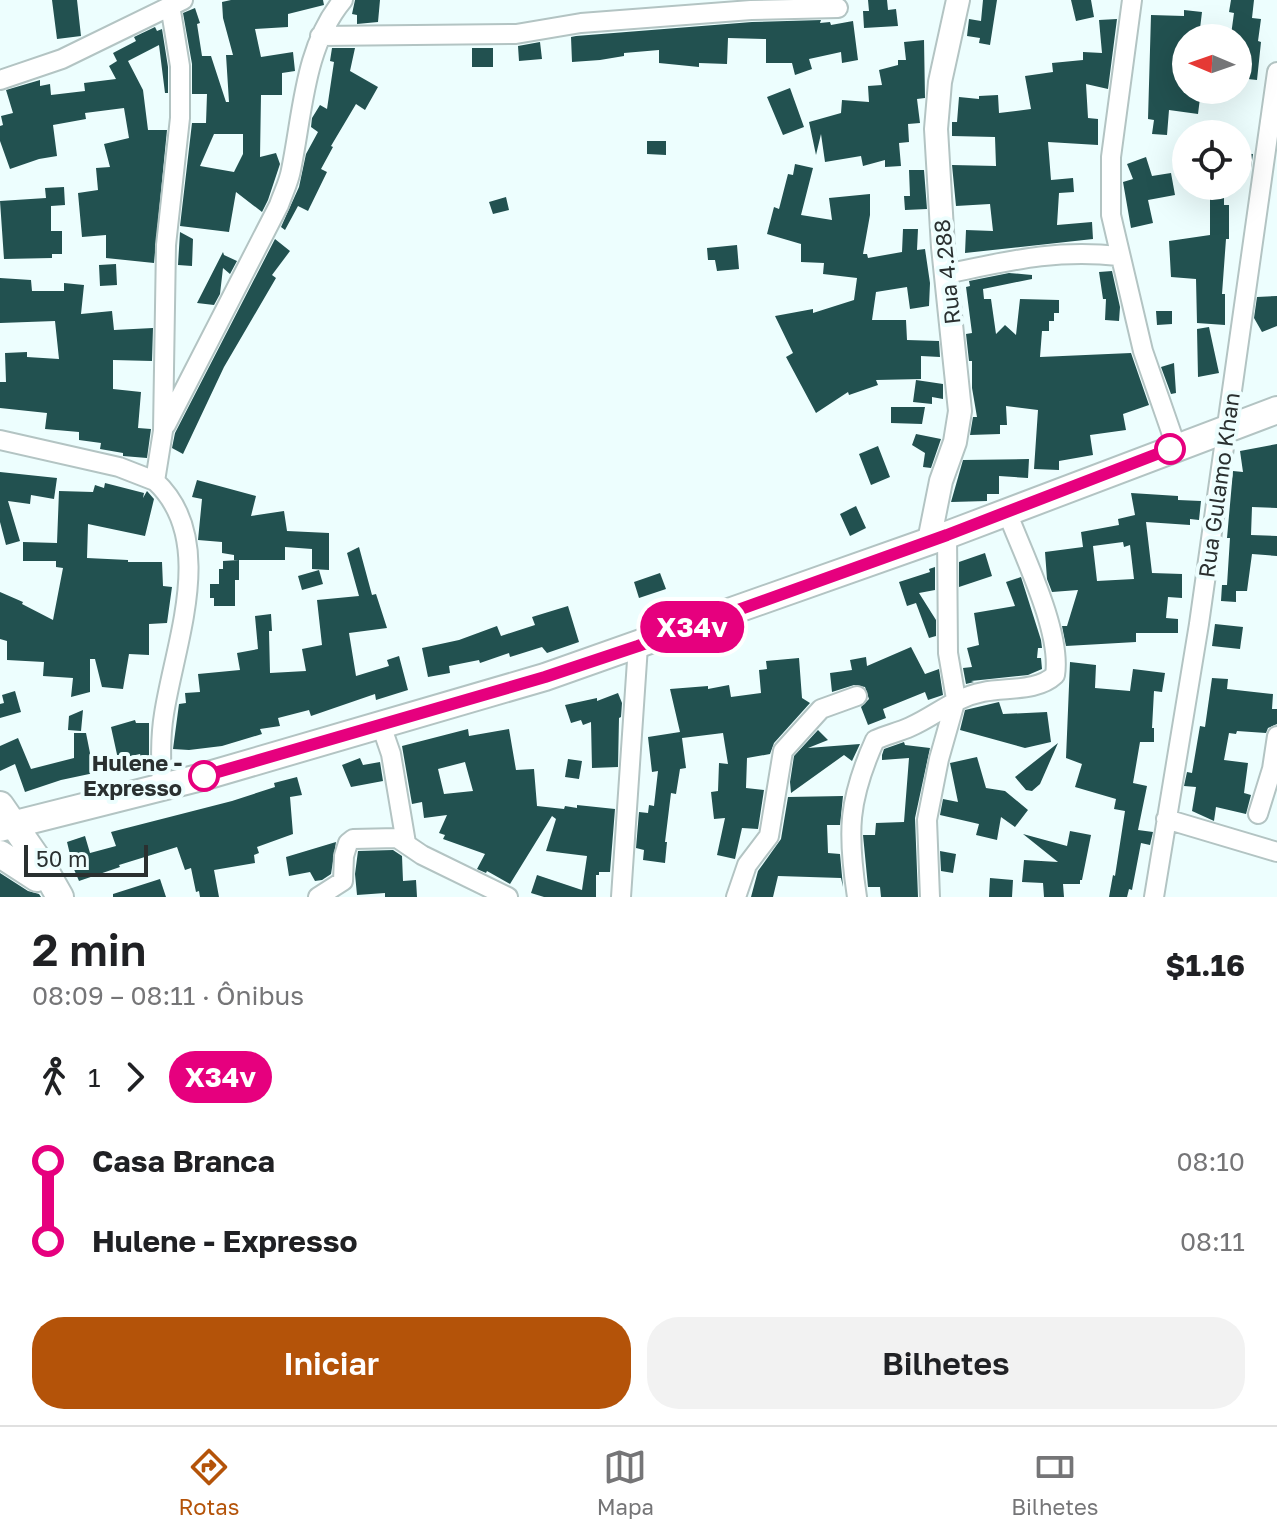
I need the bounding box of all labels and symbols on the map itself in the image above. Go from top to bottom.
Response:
north arrow [1172,24,1252,104]
street label: Rua 4.288 [928,218,965,326]
street label: Rua Gulamo Khan [1192,391,1245,579]
unlabelled marker [1155,434,1185,464]
line badge: X34v [636,601,748,653]
place label: Hulene - Expresso [83,749,182,801]
marker: Hulene - Expresso [189,761,219,791]
scale bar [24,841,148,877]

